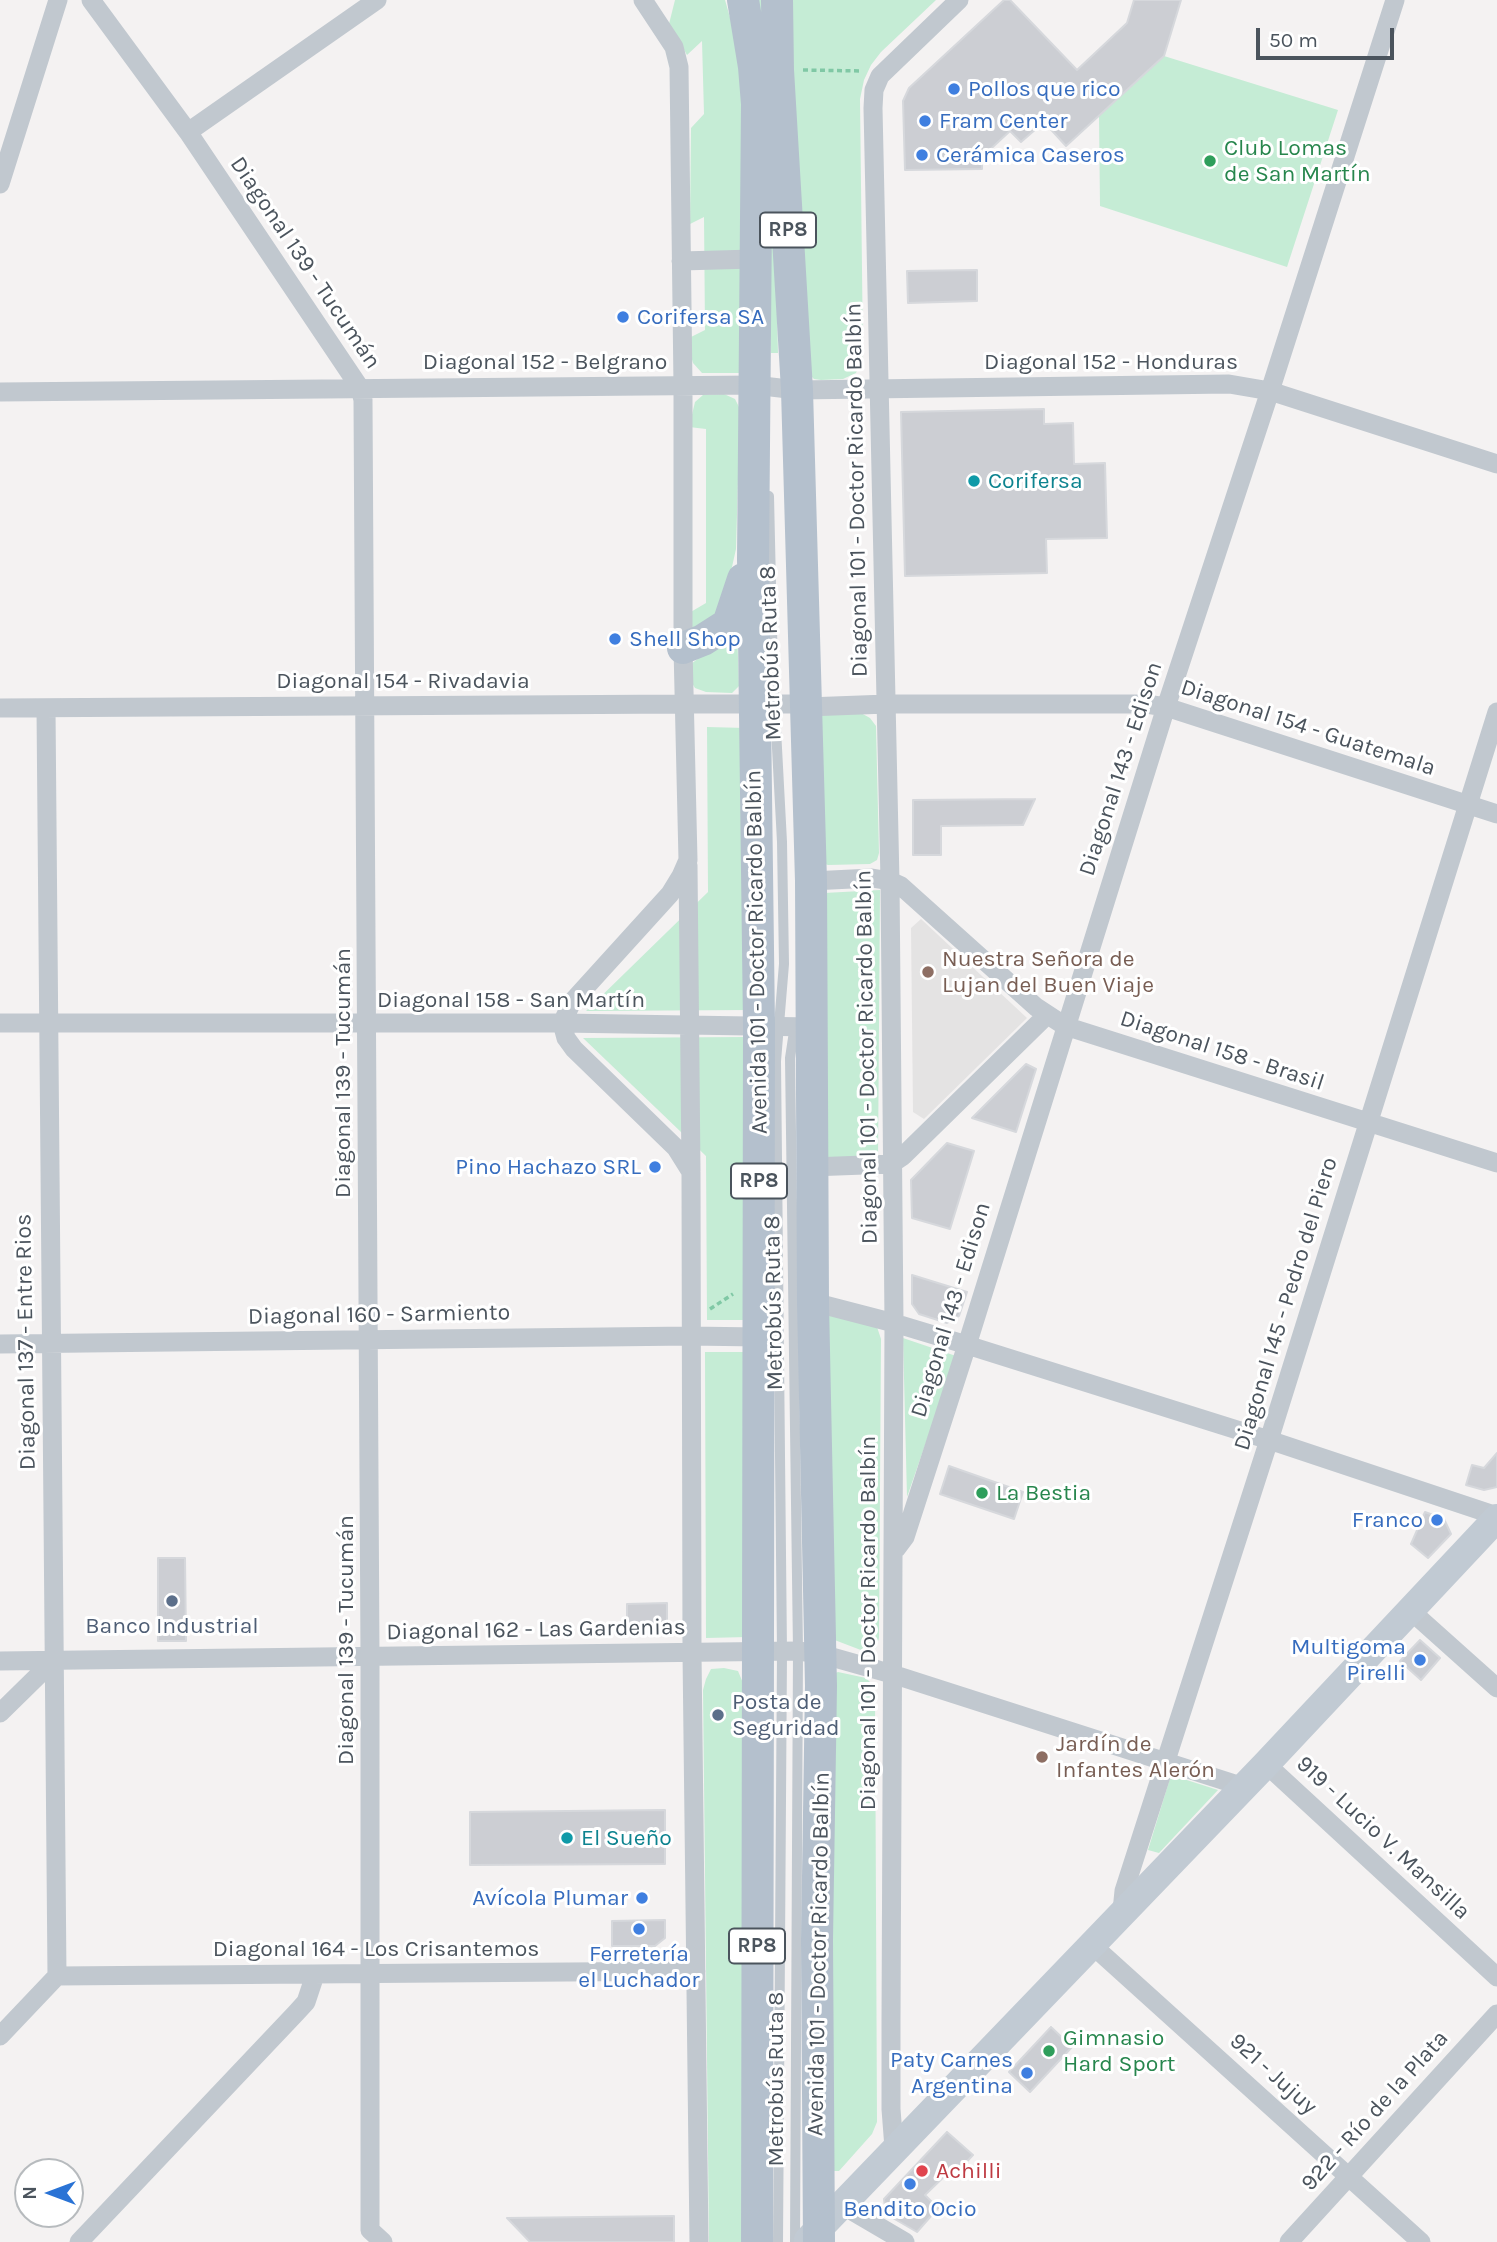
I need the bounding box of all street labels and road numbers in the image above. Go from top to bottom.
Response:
street label: Diagonal 139 - Tucumán [224,152,386,374]
road number: RP8 [760,212,816,247]
street label: Diagonal 101 - Doctor Ricardo Balbín [840,303,874,677]
street label: Diagonal 152 - Belgrano [423,348,667,376]
street label: Diagonal 152 - Honduras [984,348,1238,376]
street label: Metrobús Ruta 8 [754,565,788,741]
street label: Diagonal 143 - Edison [1073,658,1169,880]
street label: Diagonal 154 - Rivadavia [276,667,530,695]
street label: Diagonal 154 - Guatemala [1177,674,1439,782]
street label: Avenida 101 - Doctor Ricardo Balbín [740,770,774,1134]
street label: Diagonal 101 - Doctor Ricardo Balbín [850,870,884,1244]
street label: Diagonal 139 - Tucumán [329,948,357,1198]
street label: Diagonal 158 - San Martín [377,986,645,1014]
street label: Diagonal 158 - Brasil [1116,1005,1328,1097]
street label: Diagonal 145 - Pedro del Piero [1228,1154,1344,1454]
road number: RP8 [731,1164,787,1198]
street label: Diagonal 143 - Edison [905,1199,997,1421]
street label: Diagonal 137 - Entre Rios [10,1214,42,1470]
street label: Metrobús Ruta 8 [759,1215,789,1391]
street label: Diagonal 160 - Sarmiento [248,1299,510,1331]
street label: Diagonal 101 - Doctor Ricardo Balbín [854,1436,882,1810]
street label: Diagonal 139 - Tucumán [332,1515,360,1765]
street label: Diagonal 162 - Las Gardenias [386,1614,686,1646]
street label: 919 - Lucio V. Mansilla [1290,1750,1476,1926]
street label: Avenida 101 - Doctor Ricardo Balbín [802,1772,836,2136]
road number: RP8 [729,1928,785,1964]
street label: Diagonal 164 - Los Crisantemos [213,1935,539,1963]
street label: Metrobús Ruta 8 [762,1992,790,2166]
street label: 922 - Río de la Plata [1296,2025,1454,2197]
street label: 921 - Jujuy [1224,2028,1322,2120]

